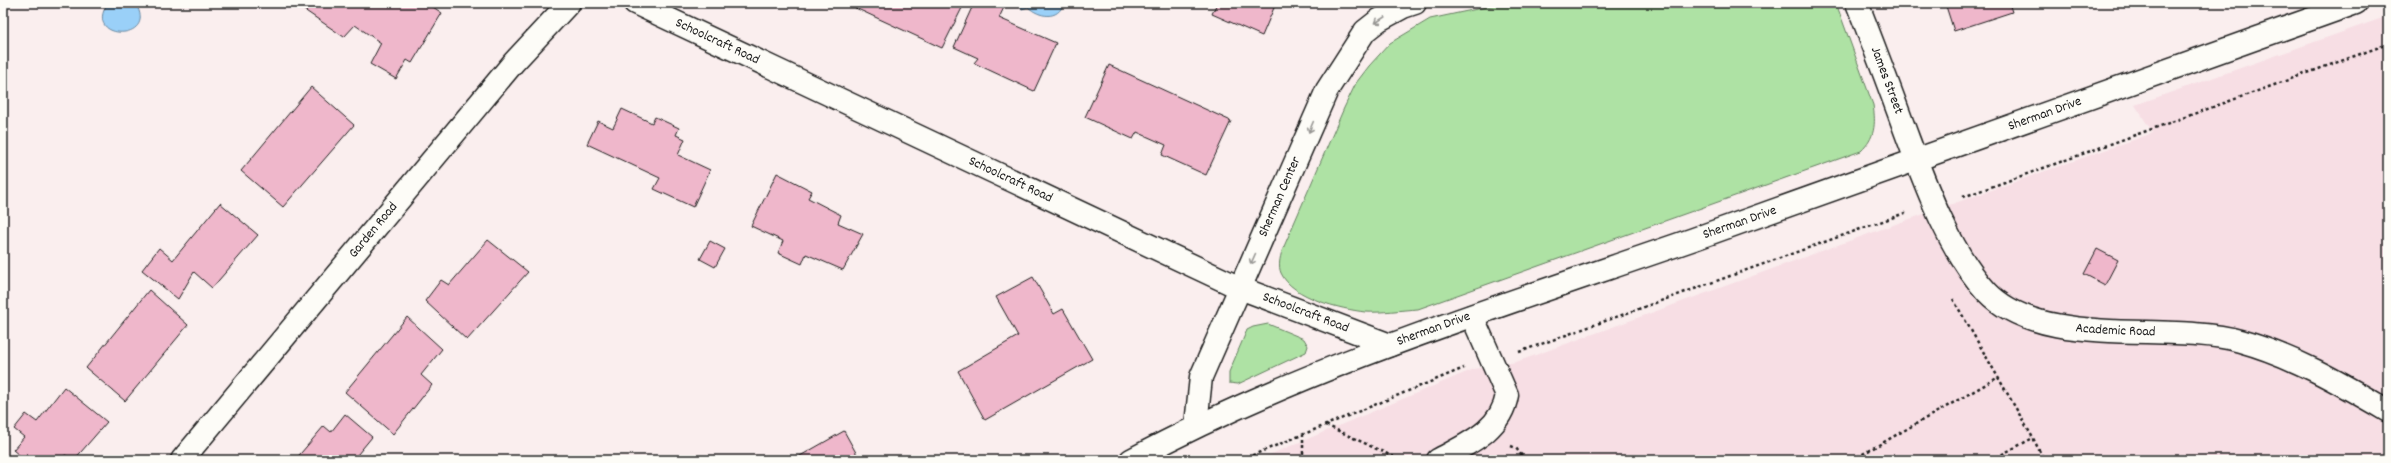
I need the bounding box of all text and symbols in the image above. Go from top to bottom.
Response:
street label: Schoolcraft Road [672,13,763,70]
one-way arrow [1375,15,1386,24]
street label: James Street [1865,44,1908,117]
street label: Sherman Drive [2005,92,2084,137]
one-way arrow [1307,121,1314,133]
street label: Schoolcraft Road [965,151,1056,208]
street label: Sherman Center [1254,153,1307,240]
street label: Garden Road [344,198,403,263]
street label: Sherman Drive [1700,201,1779,245]
one-way arrow [1249,252,1256,264]
street label: Schoolcraft Road [1260,287,1352,338]
street label: Sherman Drive [1394,307,1473,352]
street label: Academic Road [2074,318,2156,342]

